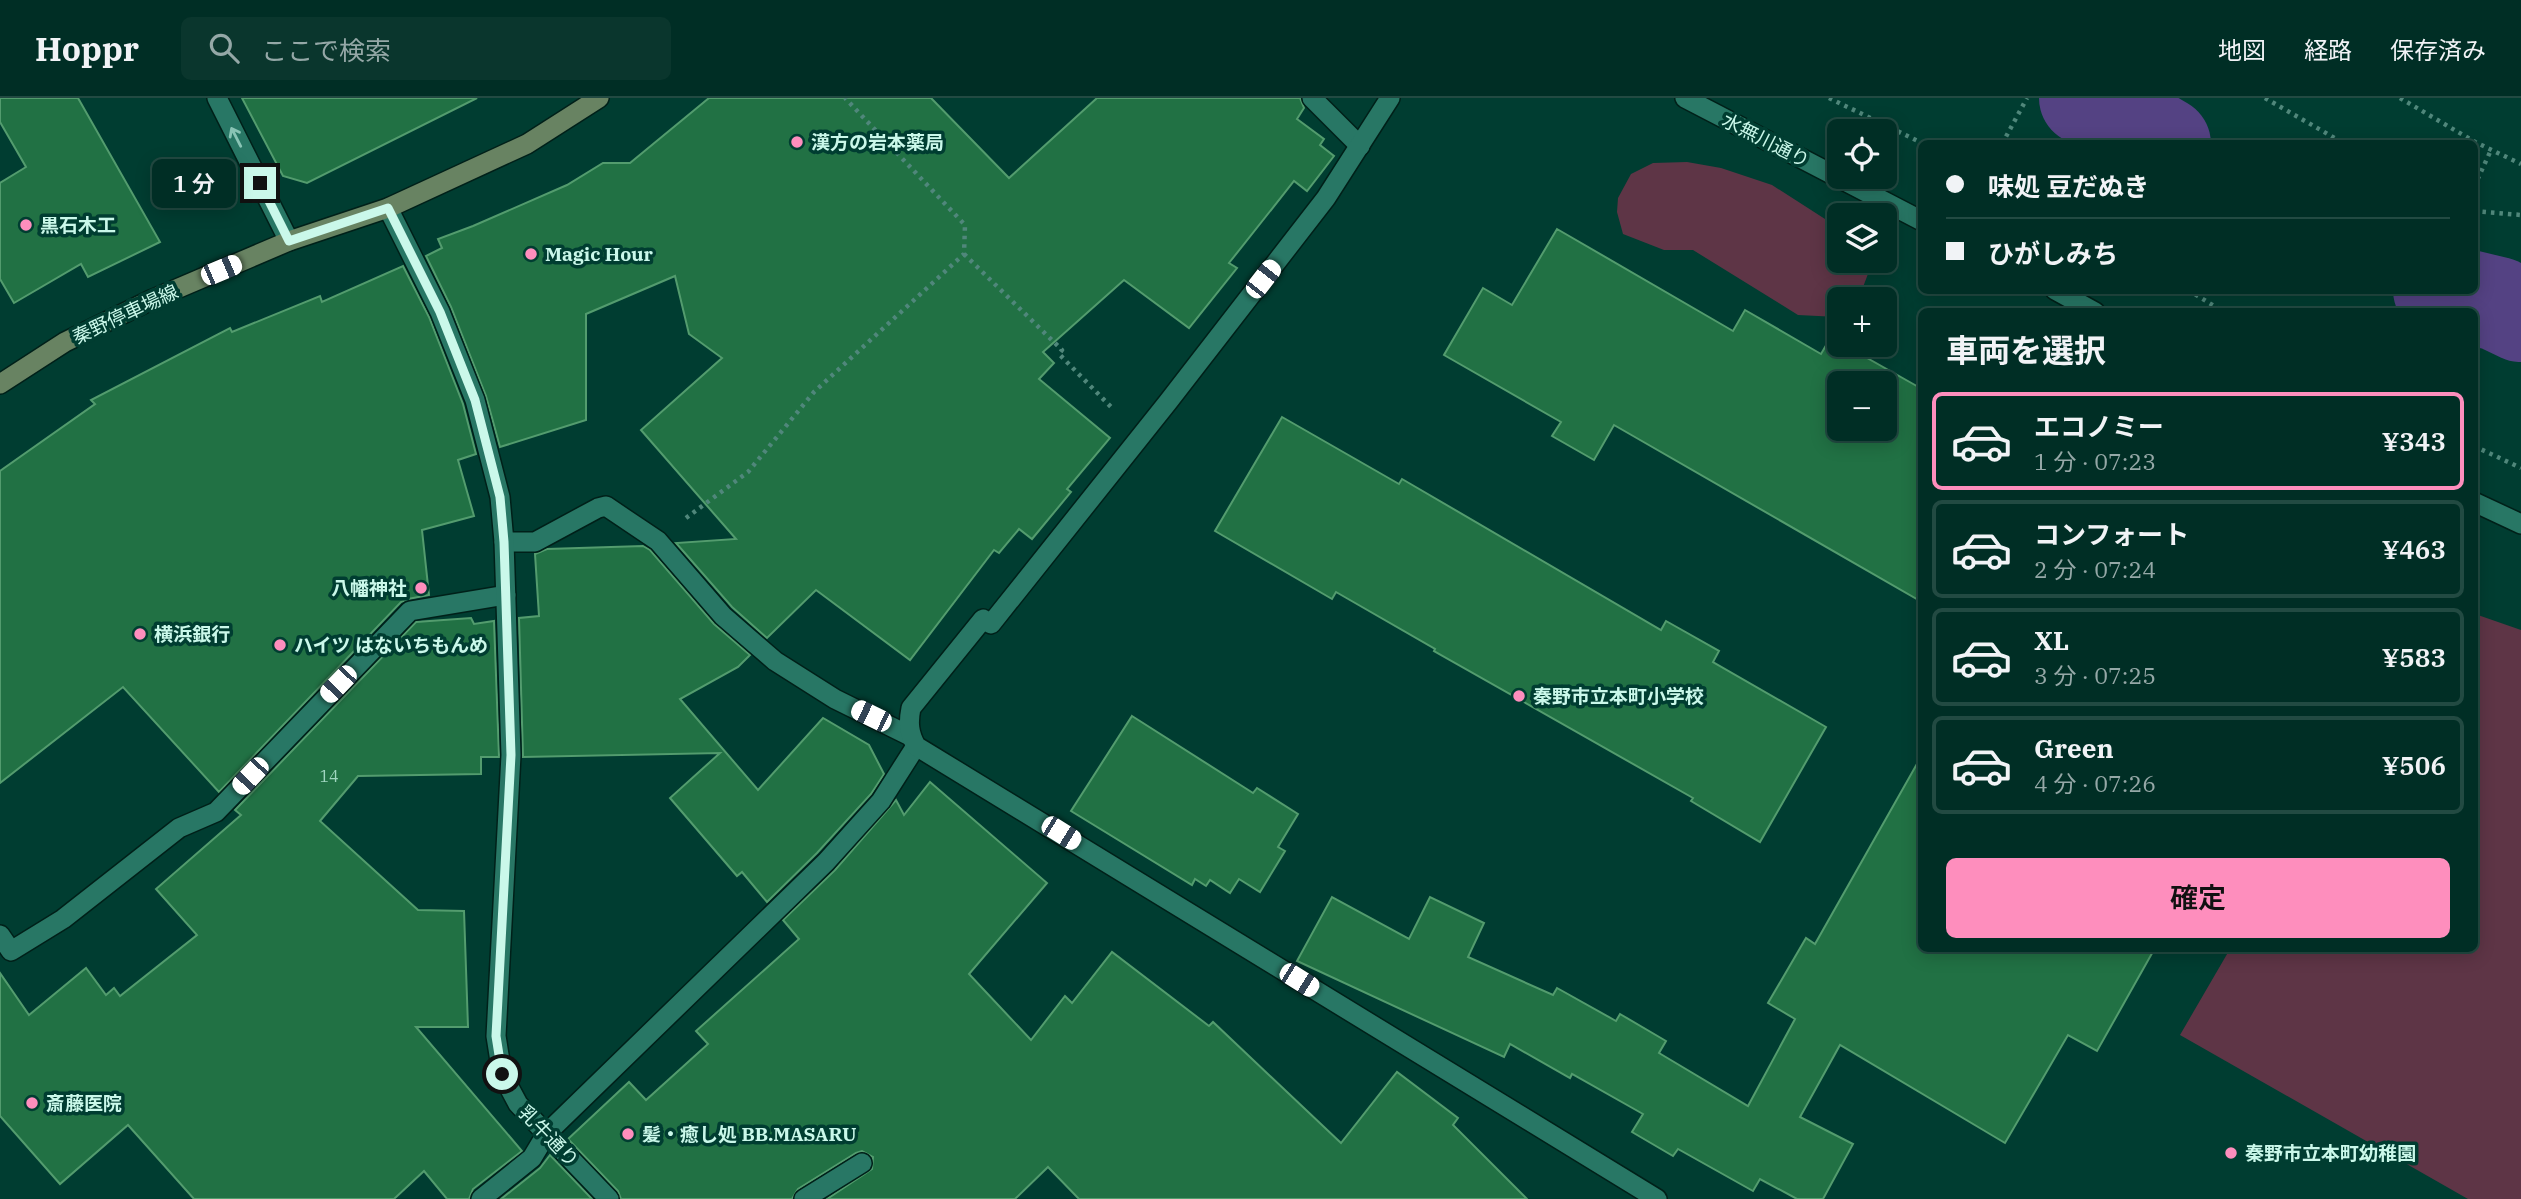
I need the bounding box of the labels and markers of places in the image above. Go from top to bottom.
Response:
place label: 漢方の岩本薬局 [811,130,944,154]
marker: 漢方の岩本薬局 [789,134,805,150]
place label: 黒石木工 [40,213,116,237]
marker: 黒石木工 [18,217,34,233]
place label: Magic Hour [545,242,654,266]
marker: Magic Hour [523,246,539,262]
place label: 八幡神社 [331,576,407,600]
marker: 八幡神社 [413,580,429,596]
place label: 横浜銀行 [154,622,230,646]
marker: 横浜銀行 [132,626,148,642]
place label: ハイツ はないちもんめ [294,633,488,657]
marker: ハイツ はないちもんめ [272,637,288,653]
place label: 秦野市立本町小学校 [1533,684,1704,708]
marker: 秦野市立本町小学校 [1511,688,1527,704]
place label: 斎藤医院 [46,1091,122,1115]
marker: 斎藤医院 [24,1095,40,1111]
place label: 髪・癒し処 BB.MASARU [642,1122,857,1146]
marker: 髪・癒し処 BB.MASARU [620,1126,636,1142]
place label: 秦野市立本町幼稚園 [2245,1141,2416,1165]
marker: 秦野市立本町幼稚園 [2223,1145,2239,1161]

